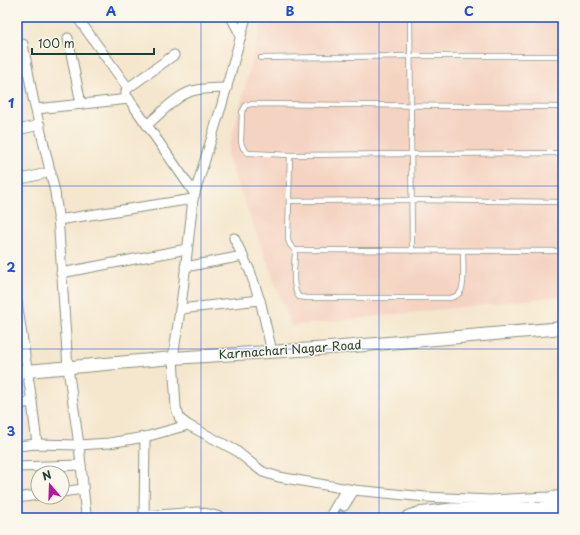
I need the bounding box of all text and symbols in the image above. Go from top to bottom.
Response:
text: A [106,1,116,20]
text: B [286,1,295,20]
text: C [464,1,474,20]
scale bar [32,30,154,56]
text: 100 m [38,34,75,52]
text: 1 [8,93,14,112]
text: 2 [6,257,16,276]
street label: Karmachari Nagar Road [218,335,362,363]
text: 3 [7,421,16,440]
north arrow [30,465,70,505]
text: N [40,466,54,485]

